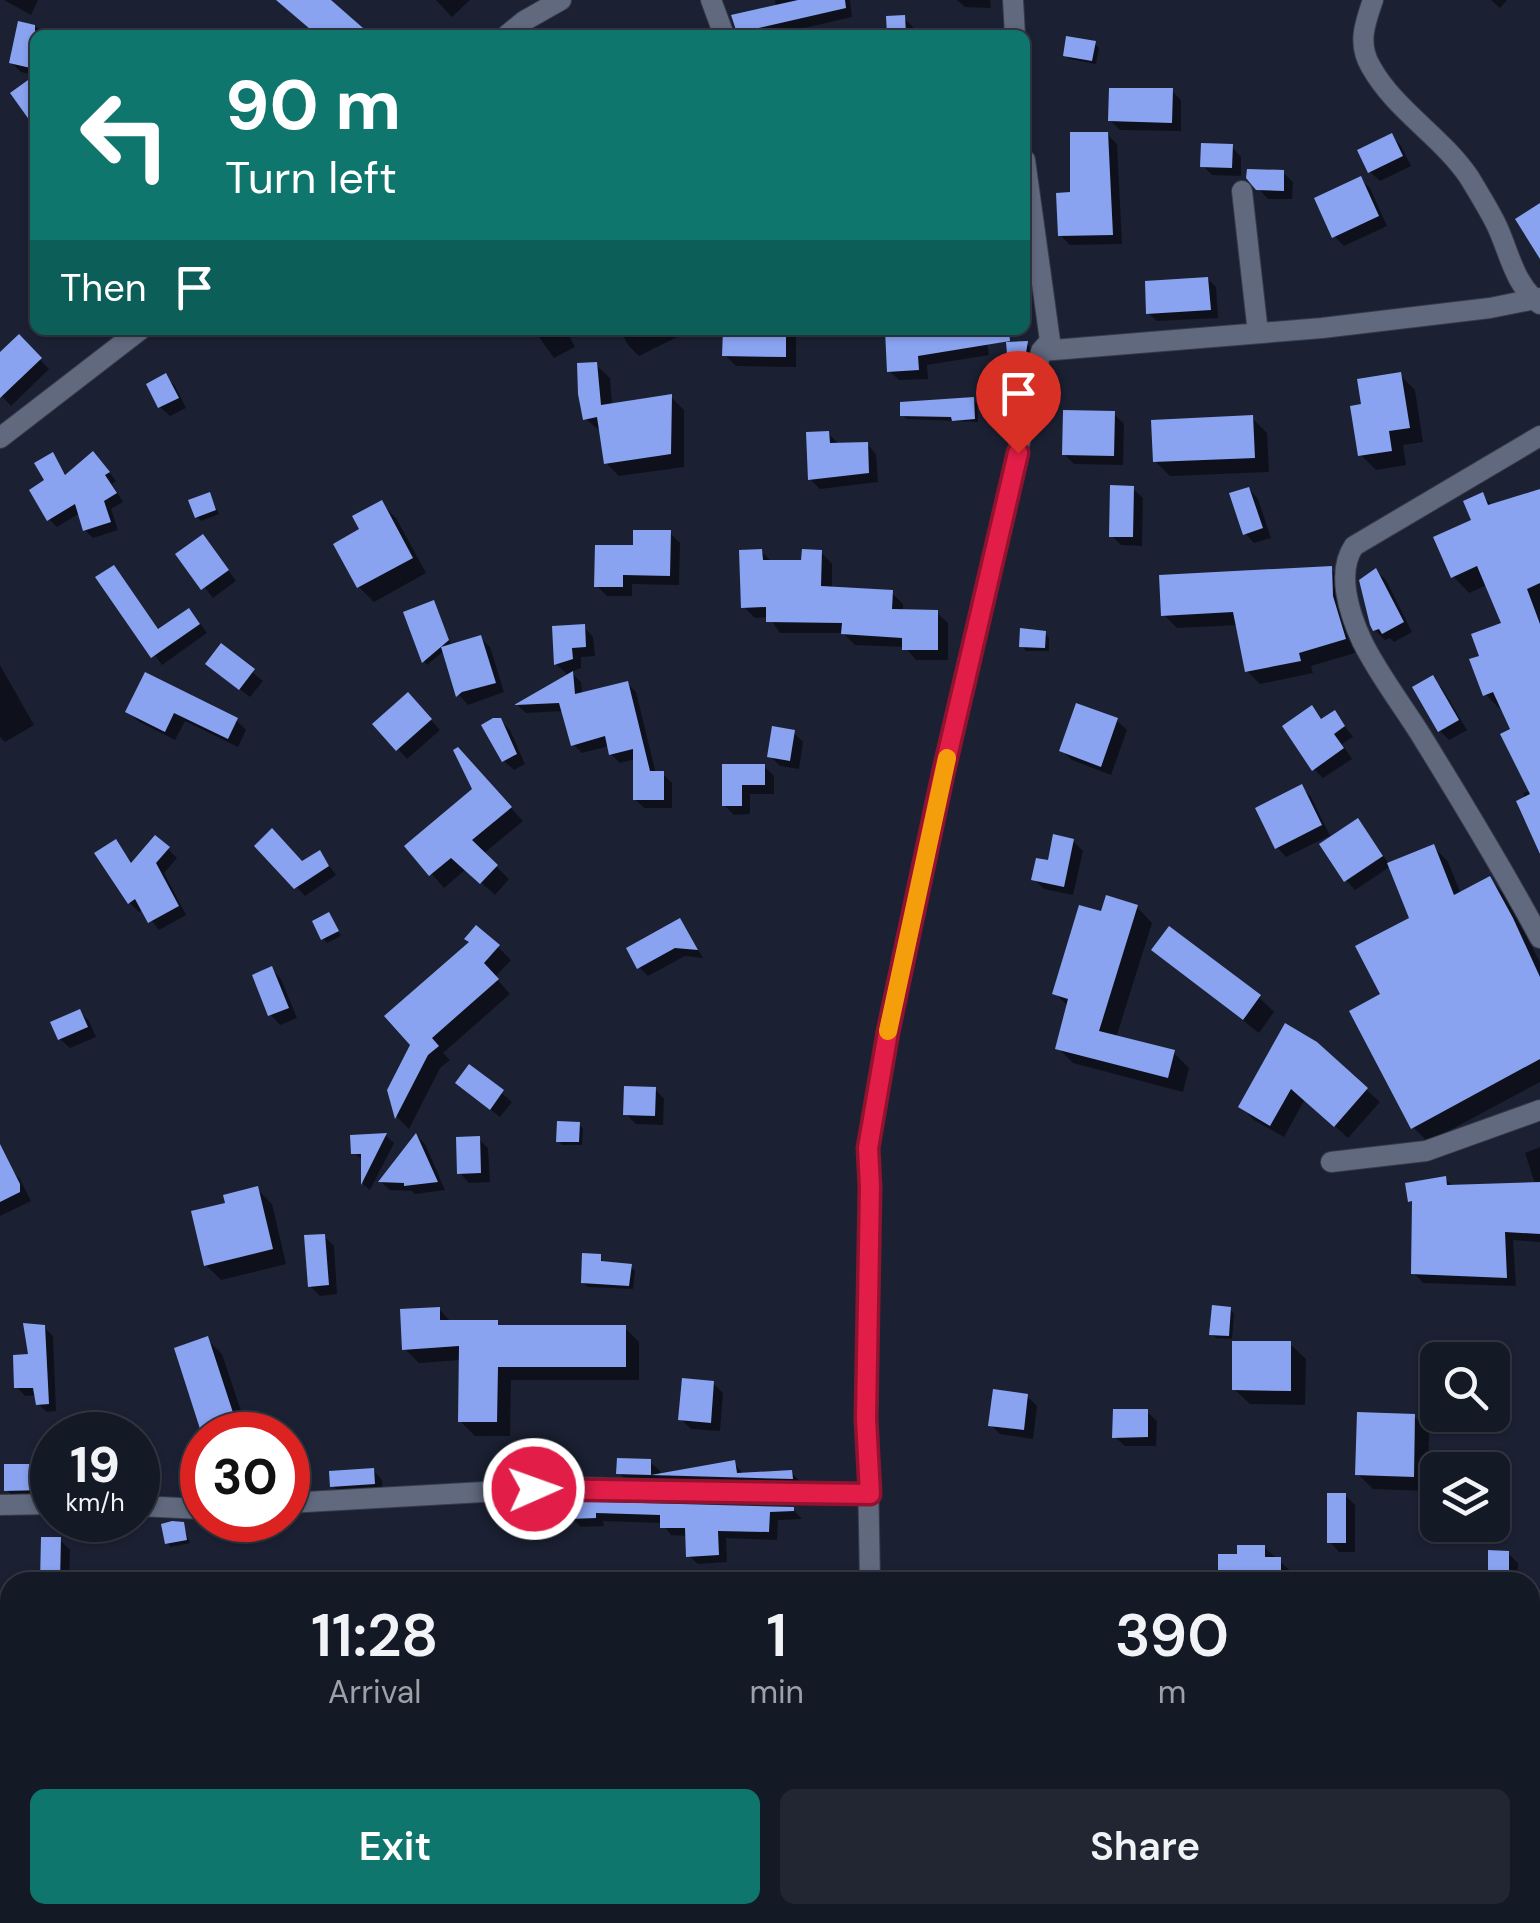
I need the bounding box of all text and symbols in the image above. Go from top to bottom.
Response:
text: 90 m [225,60,401,151]
icon: left [60,70,190,200]
text: Turn left [225,148,397,207]
icon: arrive [167,260,222,315]
text: Then [60,263,147,313]
pin [976,351,1061,454]
icon: arrive [991,366,1046,421]
map controls [1420,1342,1510,1542]
button: search [1420,1342,1510,1432]
speed limit sign: 30 [180,1412,310,1542]
text: 19 [70,1432,120,1498]
position arrow [482,1437,586,1541]
button: layers [1420,1452,1510,1542]
text: km/h [65,1486,125,1519]
text: 11:28 [311,1596,439,1675]
text: 1 [766,1596,787,1675]
text: 390 [1115,1596,1229,1675]
text: Arrival [328,1671,421,1713]
text: min [749,1671,804,1713]
text: m [1158,1671,1186,1713]
button: Exit [30,1789,760,1904]
button: Share [780,1789,1510,1904]

